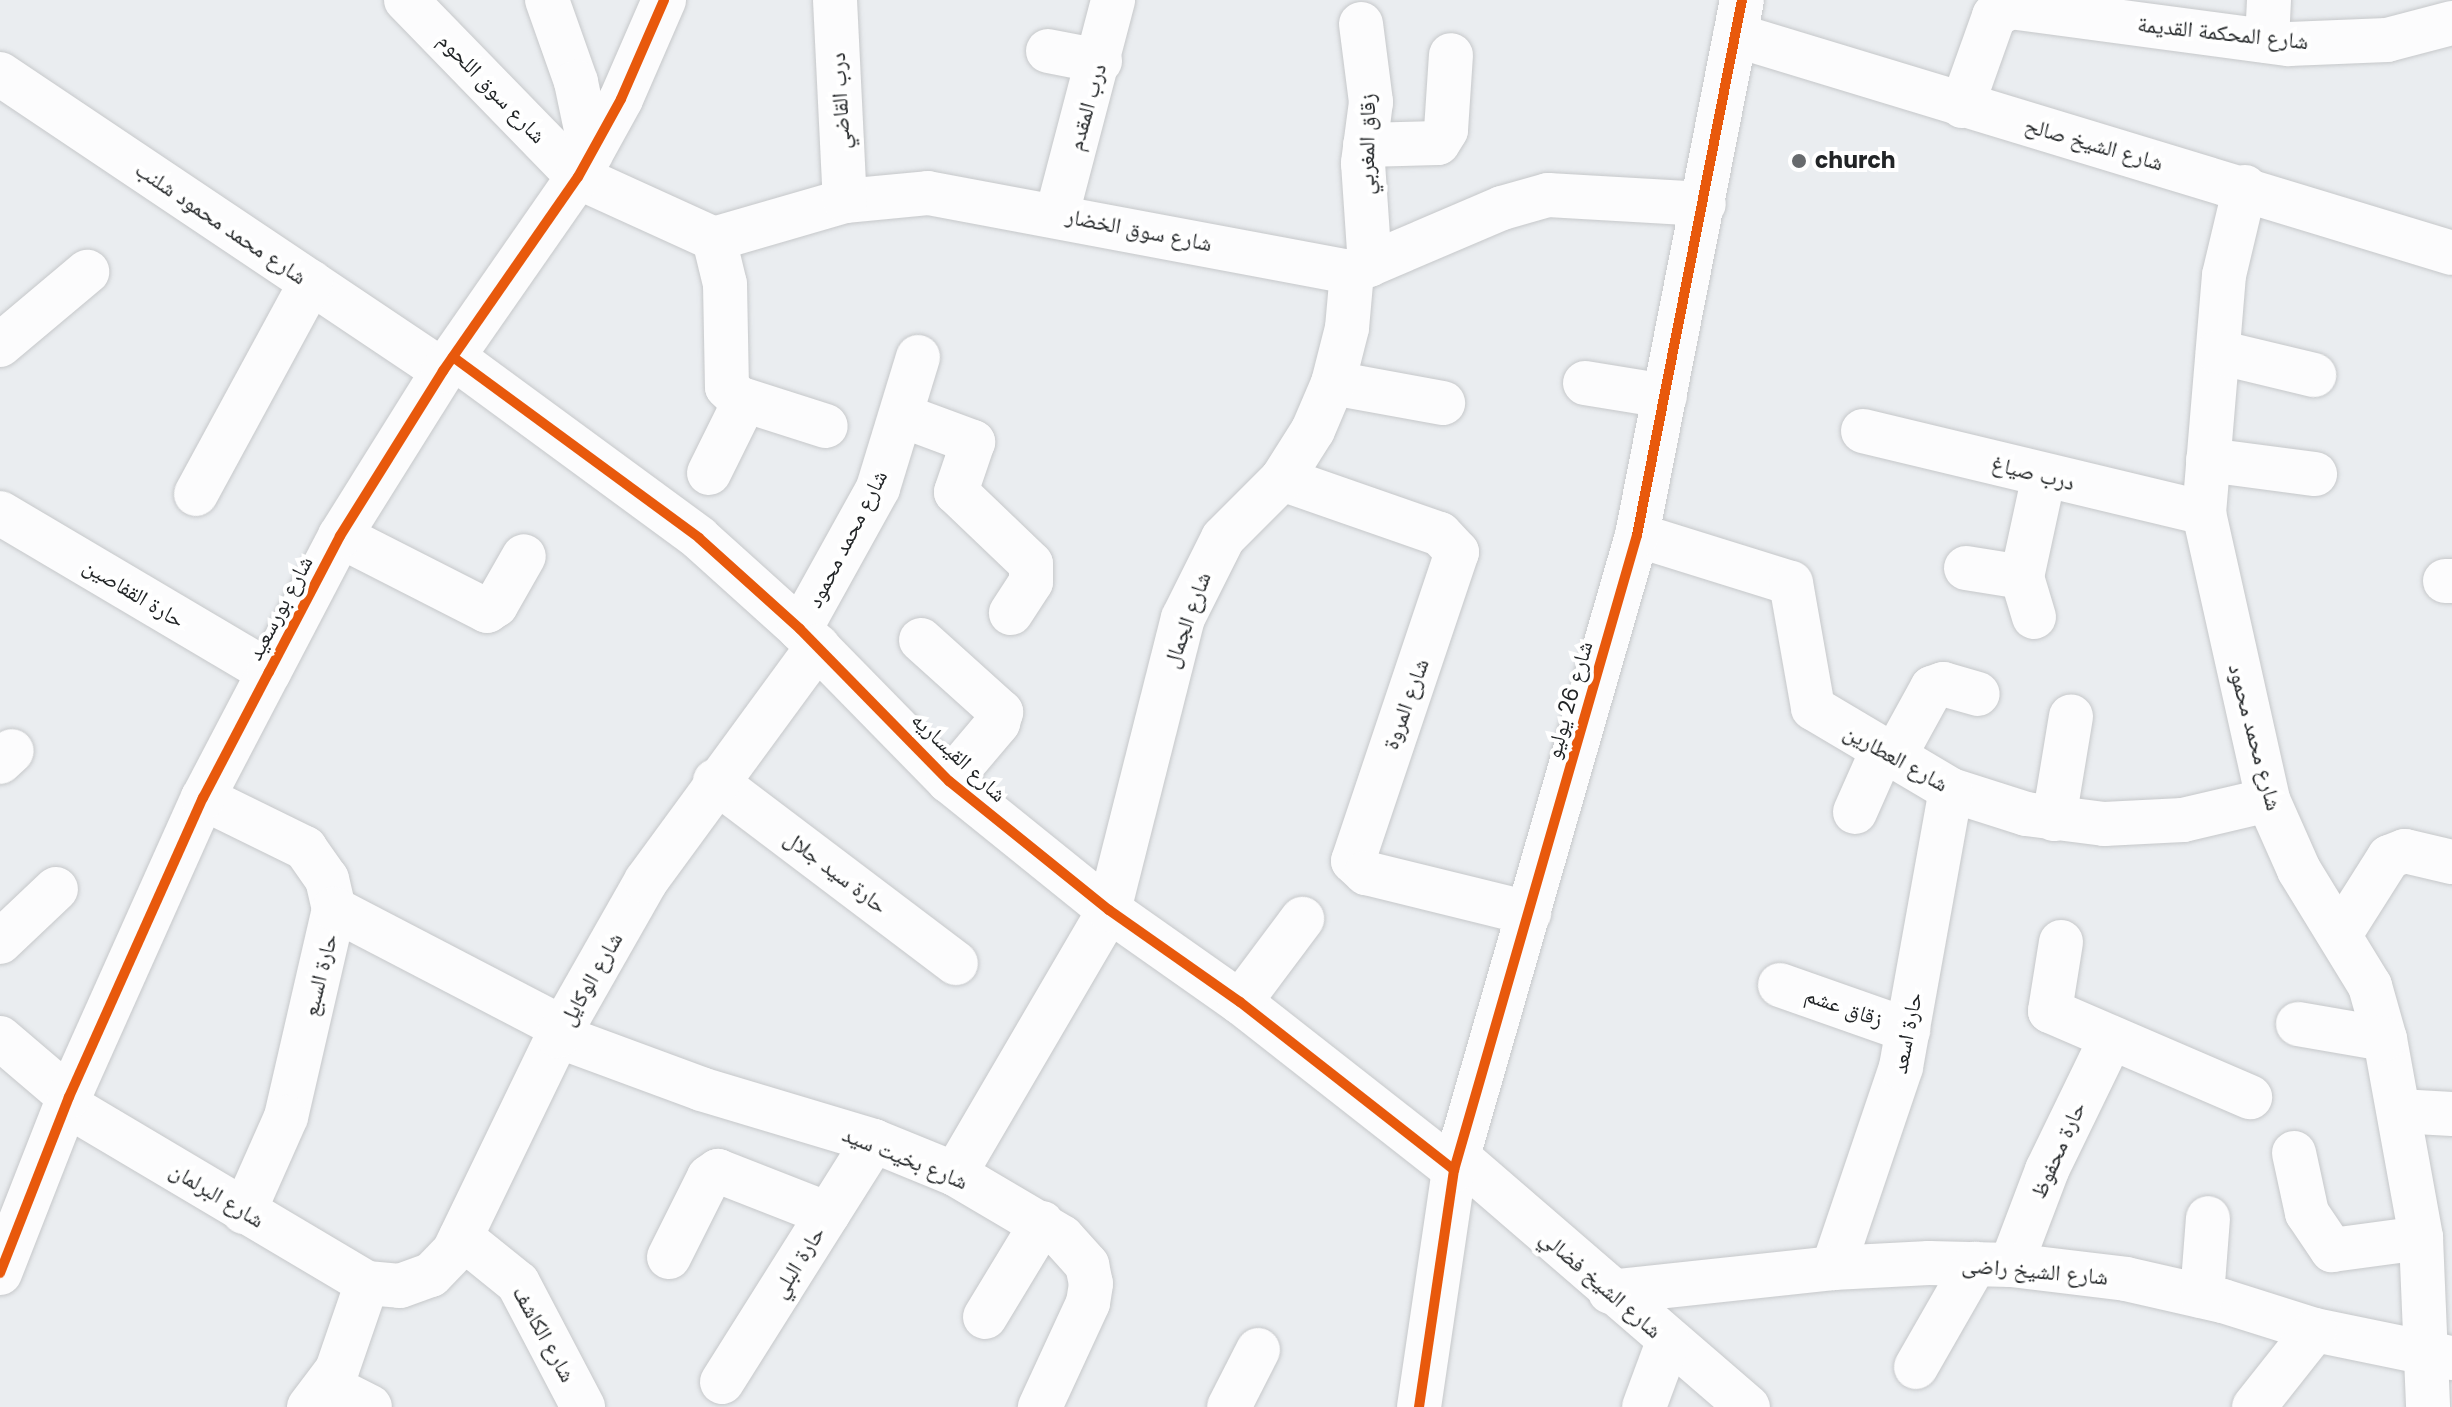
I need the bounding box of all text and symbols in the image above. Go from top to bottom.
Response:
street label: شارع المحكمة القديمة [2136,11,2310,55]
street label: شارع سوق اللحوم [433,27,551,149]
street label: درب القاضي [824,52,856,150]
street label: درب المقدم [1062,61,1112,153]
street label: زقاق المغربي [1353,93,1381,195]
street label: شارع الشيخ صالح [2022,112,2166,176]
place label: church [1815,148,1896,174]
marker: church [1790,152,1808,170]
street label: شارع محمد محمود شلنب [130,156,312,290]
street label: شارع سوق الخضار [1064,203,1214,257]
street label: درب صياغ [1989,450,2077,496]
street label: شارع محمد محمود [801,466,893,612]
street label: شارع بورسعيد [241,551,319,665]
street label: حارة القفاصين [79,552,189,634]
street label: شارع الجمال [1157,569,1217,671]
street label: شارع 26 يوليو [1540,638,1598,762]
street label: شارع المروة [1377,655,1435,753]
street label: شارع محمد محمود [2223,661,2287,813]
street label: شارع القيساريه [906,706,1012,808]
street label: شارع العطارين [1839,719,1953,797]
street label: حارة سيد جلال [779,825,893,919]
street label: شارع الوكايل [554,928,628,1030]
street label: حارة السبع [297,931,343,1019]
street label: زقاق عشم [1802,981,1886,1033]
street label: حارة اسعد [1886,990,1928,1076]
street label: حارة محفوظ [2025,1097,2091,1203]
street label: شارع بخيت سيد [838,1121,972,1195]
street label: شارع البرلمان [165,1157,269,1233]
street label: حارة البلي [766,1221,830,1303]
street label: شارع الشيخ فضالي [1535,1224,1667,1344]
street label: شارع الشيخ راضى [1961,1251,2109,1291]
street label: شارع الكاشف [507,1281,581,1387]

